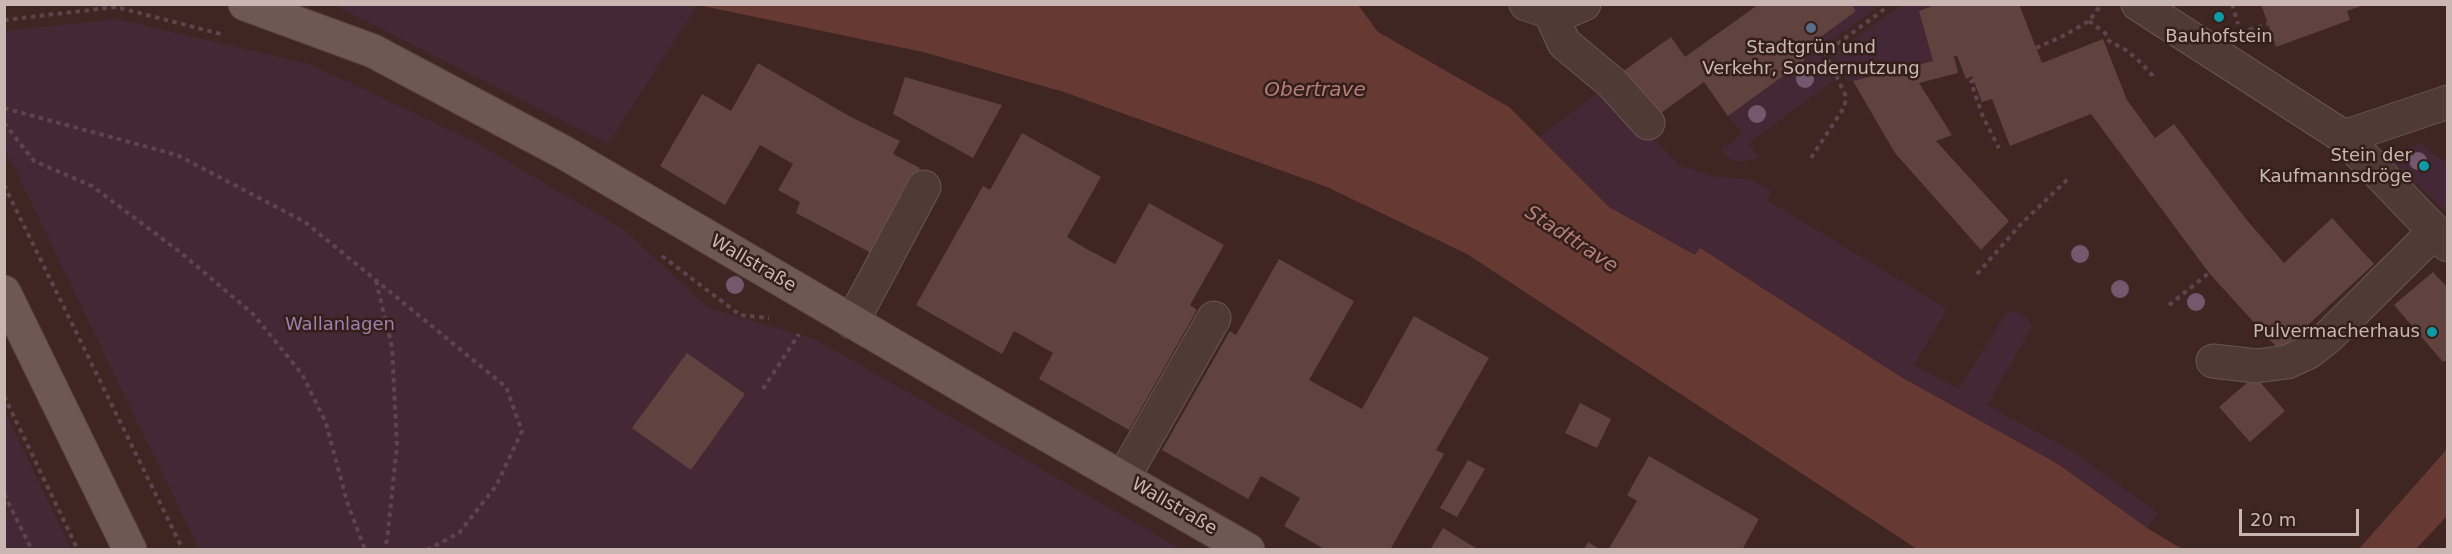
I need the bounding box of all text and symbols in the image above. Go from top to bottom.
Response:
marker: Bauhofstein [2212,10,2226,24]
marker: Stadtgrün und Verkehr, Sondernutzung [1804,21,1818,35]
place label: Bauhofstein [2165,26,2273,48]
place label: Stadtgrün und Verkehr, Sondernutzung [1702,37,1920,80]
water label: Obertrave [1264,79,1366,103]
place label: Stein der Kaufmannsdröge [2259,145,2412,188]
marker: Stein der Kaufmannsdröge [2417,159,2431,173]
water label: Stadttrave [1520,201,1622,279]
street label: Wallstraße [706,231,800,297]
park label: Wallanlagen [285,314,395,336]
place label: Pulvermacherhaus [2253,321,2420,343]
marker: Pulvermacherhaus [2425,325,2439,339]
street label: Wallstraße [1127,474,1221,540]
scale bar [2242,497,2362,535]
text: 20 m [2250,509,2296,530]

